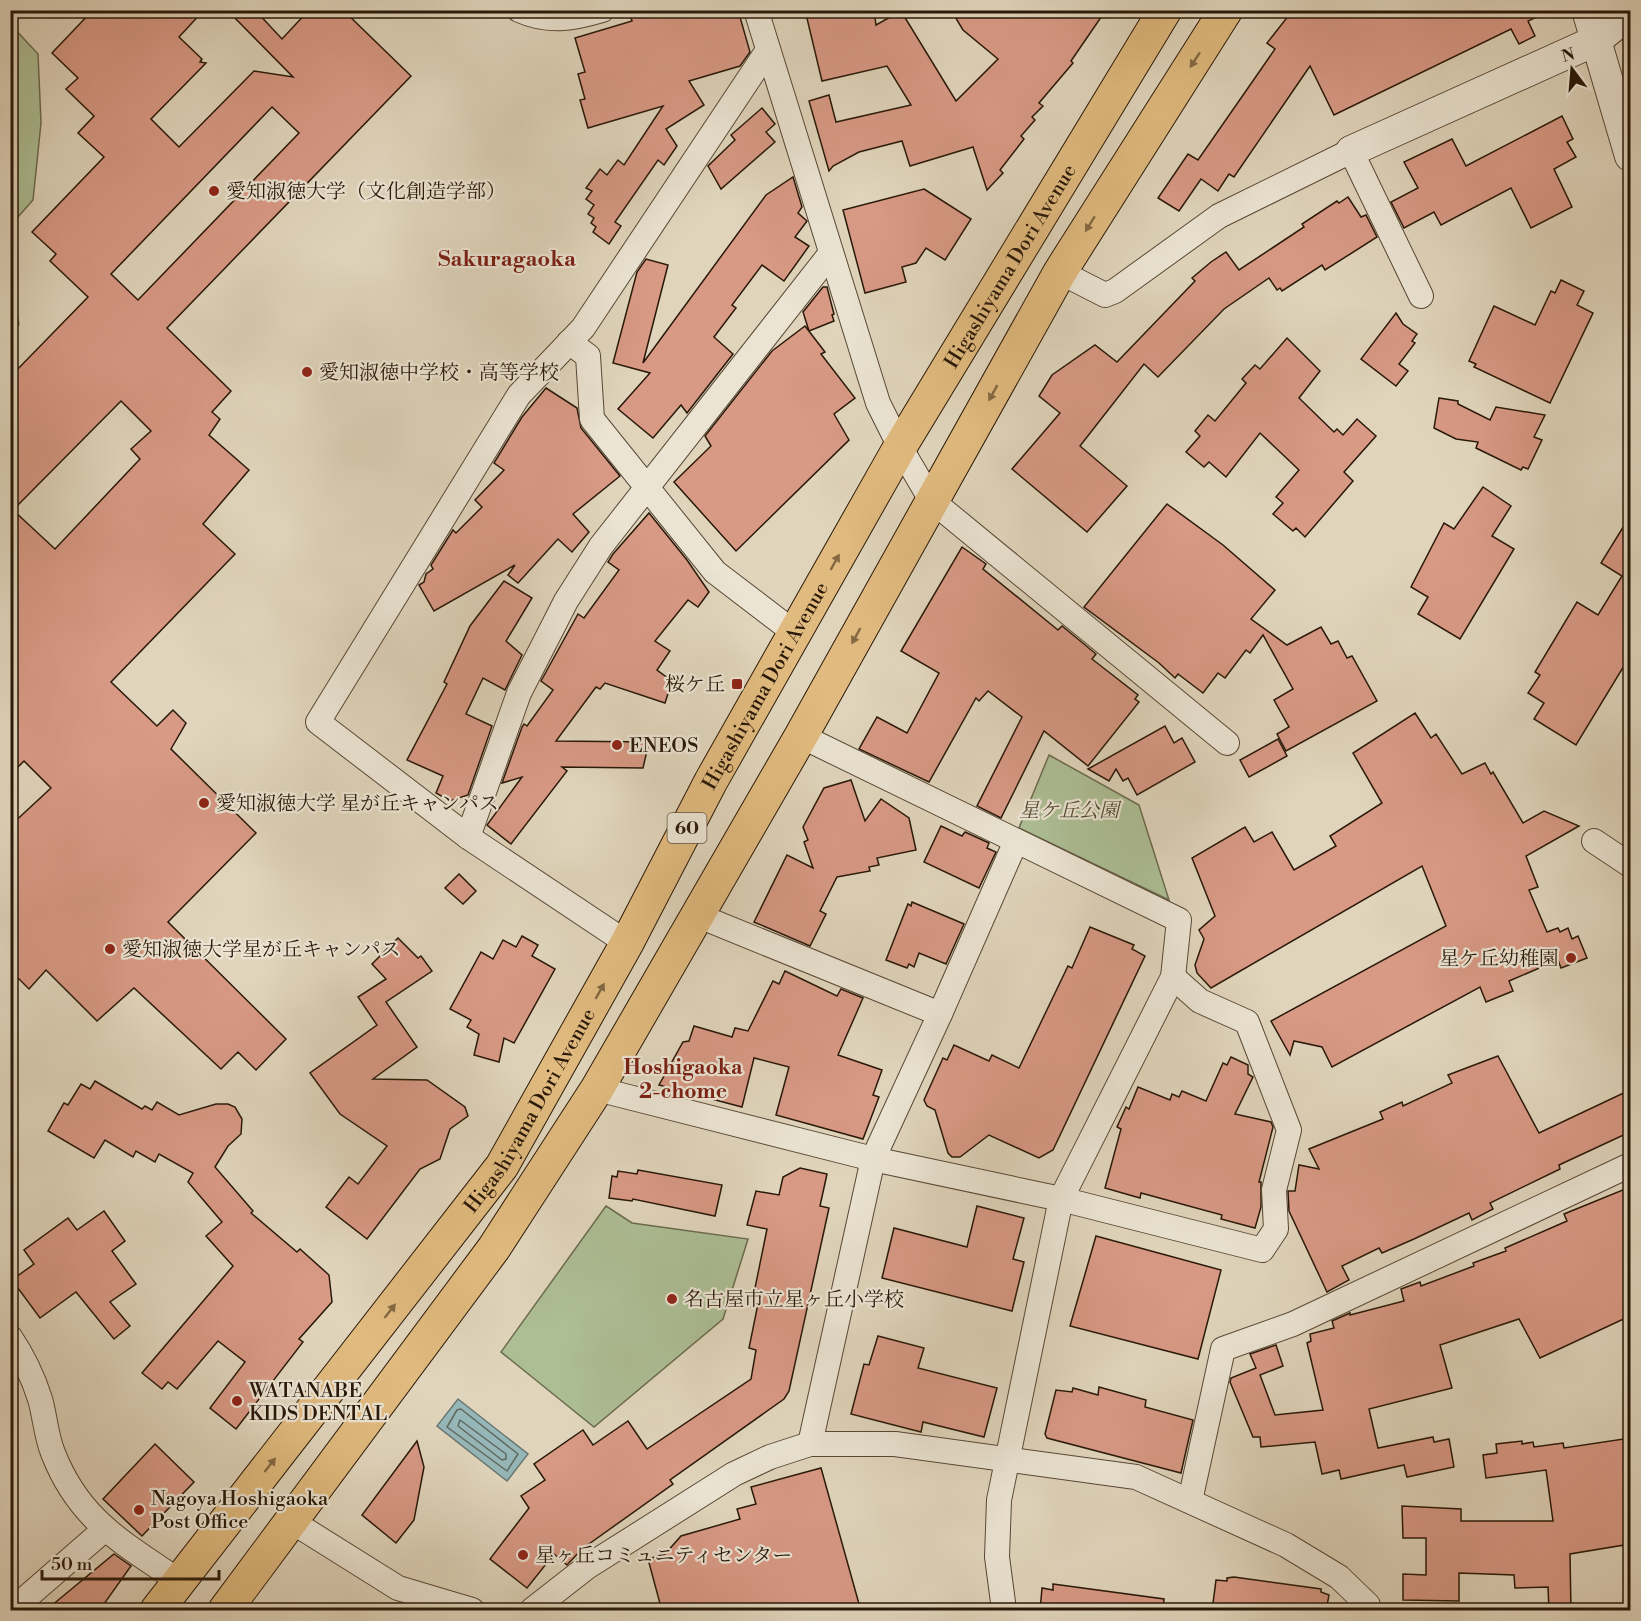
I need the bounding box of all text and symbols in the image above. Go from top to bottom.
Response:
north arrow [1542,39,1602,99]
text: N [1559,44,1577,67]
one-way arrow [1189,52,1200,68]
street label: Higashiyama Dori Avenue [940,160,1083,373]
place label: 愛知淑徳大学（文化創造学部） [226,180,506,205]
marker: 愛知淑徳大学（文化創造学部） [207,184,221,198]
one-way arrow [1085,216,1096,232]
district label: Sakuragaoka [438,246,577,273]
place label: 愛知淑徳中学校・高等学校 [319,361,559,386]
marker: 愛知淑徳中学校・高等学校 [300,365,314,379]
one-way arrow [988,385,998,402]
one-way arrow [830,553,840,570]
street label: Higashiyama Dori Avenue [698,578,835,795]
one-way arrow [851,628,861,645]
place label: 桜ケ丘 [665,673,725,698]
marker: 桜ケ丘 [730,677,744,691]
place label: ENEOS [629,734,698,759]
marker: ENEOS [610,738,624,752]
place label: 愛知淑徳大学 星が丘キャンパス [216,792,499,817]
marker: 愛知淑徳大学 星が丘キャンパス [197,796,211,810]
park label: 星ケ丘公園 [1019,799,1122,824]
road number: 60 [668,813,706,843]
place label: 愛知淑徳大学星が丘キャンパス [122,938,401,963]
marker: 愛知淑徳大学星が丘キャンパス [103,942,117,956]
place label: 星ケ丘幼稚園 [1439,947,1559,972]
marker: 星ケ丘幼稚園 [1564,951,1578,965]
one-way arrow [595,982,605,999]
street label: Higashiyama Dori Avenue [459,1004,602,1218]
district label: Hoshigaoka 2-chome [624,1055,743,1105]
place label: 名古屋市立星ヶ丘小学校 [684,1288,904,1313]
marker: 名古屋市立星ヶ丘小学校 [665,1292,679,1306]
one-way arrow [383,1303,395,1318]
place label: WATANABE KIDS DENTAL [248,1379,387,1427]
marker: WATANABE KIDS DENTAL [230,1394,244,1408]
one-way arrow [264,1457,277,1473]
place label: Nagoya Hoshigaoka Post Office [151,1487,329,1535]
marker: Nagoya Hoshigaoka Post Office [132,1503,146,1517]
scale bar [42,1543,219,1581]
place label: 星ヶ丘コミュニティセンター [535,1544,792,1569]
marker: 星ヶ丘コミュニティセンター [516,1548,530,1562]
text: 50 m [51,1553,93,1576]

